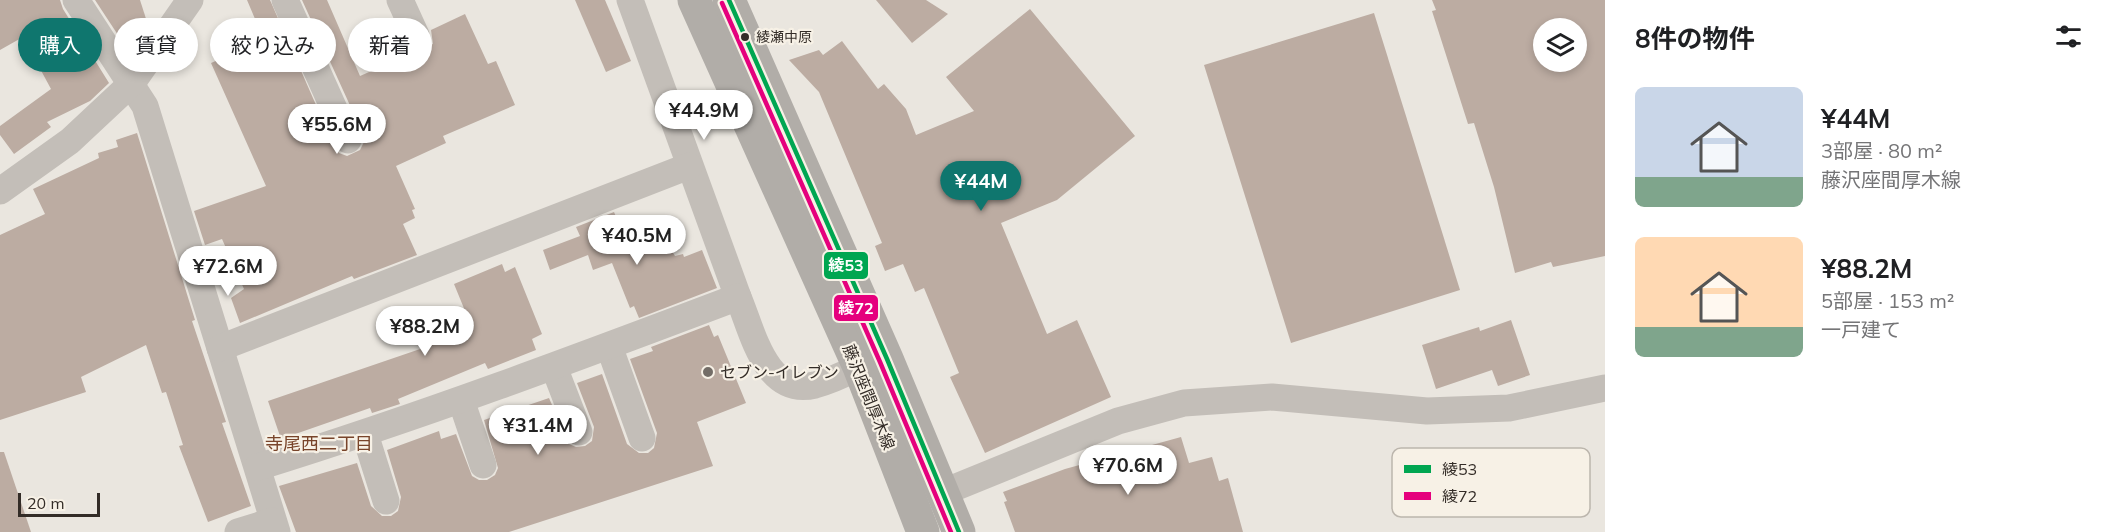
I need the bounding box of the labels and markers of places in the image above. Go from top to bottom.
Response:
place label: 綾瀬中原 [756,28,812,46]
marker: 綾瀬中原 [739,31,751,43]
pin: ¥44.9M [655,90,753,141]
pin: ¥55.6M [288,104,386,155]
pin: ¥44M [945,161,1017,212]
pin: ¥40.5M [588,215,686,266]
pin: ¥72.6M [179,246,277,297]
pin: ¥88.2M [376,306,474,357]
place label: セブン-イレブン [720,362,839,382]
marker: セブン-イレブン [701,365,715,379]
pin: ¥31.4M [489,405,587,456]
pin: ¥70.6M [1079,445,1177,496]

